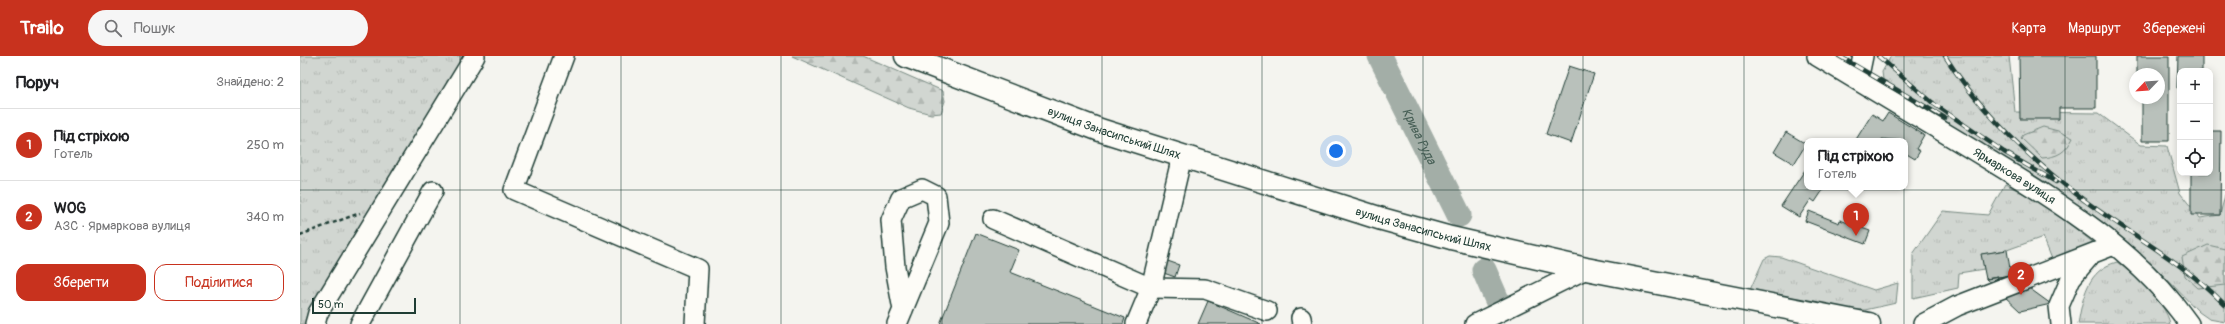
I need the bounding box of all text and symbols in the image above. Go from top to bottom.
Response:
search box [88,10,368,46]
text: Trailo [20,16,64,40]
icon: search [102,17,124,39]
text: Пошук [134,19,176,38]
text: Карта [2011,20,2046,37]
text: Маршрут [2068,20,2121,37]
text: Збережені [2143,20,2205,37]
north arrow [2129,68,2165,104]
map controls [2177,68,2213,176]
button: + [2177,68,2213,104]
text: Поруч [16,72,59,93]
text: Знайдено: 2 [216,74,284,90]
street label: вулиця Занасипський Шлях [1045,104,1182,163]
button: − [2177,104,2213,140]
water label: Крива Руда [1398,105,1440,168]
text: Під стріхою [54,127,130,146]
text: 1 [26,137,32,153]
text: 250 m [246,137,284,153]
popup [1804,138,1908,190]
button: locate [2177,140,2213,176]
your location [1326,141,1346,161]
street label: Ярмаркова вулиця [1970,145,2059,208]
text: Готель [54,146,93,162]
text: Під стріхою [1818,147,1894,166]
text: Готель [1818,166,1857,182]
text: WOG [54,199,86,218]
pin: 1 [1843,203,1869,236]
street label: вулиця Занасипський Шлях [1354,204,1493,255]
text: 2 [25,209,33,225]
text: 340 m [246,209,284,225]
text: АЗС · Ярмаркова вулиця [54,218,190,234]
pin: 2 [2008,262,2034,295]
button: Зберегти [16,264,146,301]
button: Поділитися [154,264,284,301]
scale bar [312,296,416,315]
text: 50 m [318,298,344,311]

